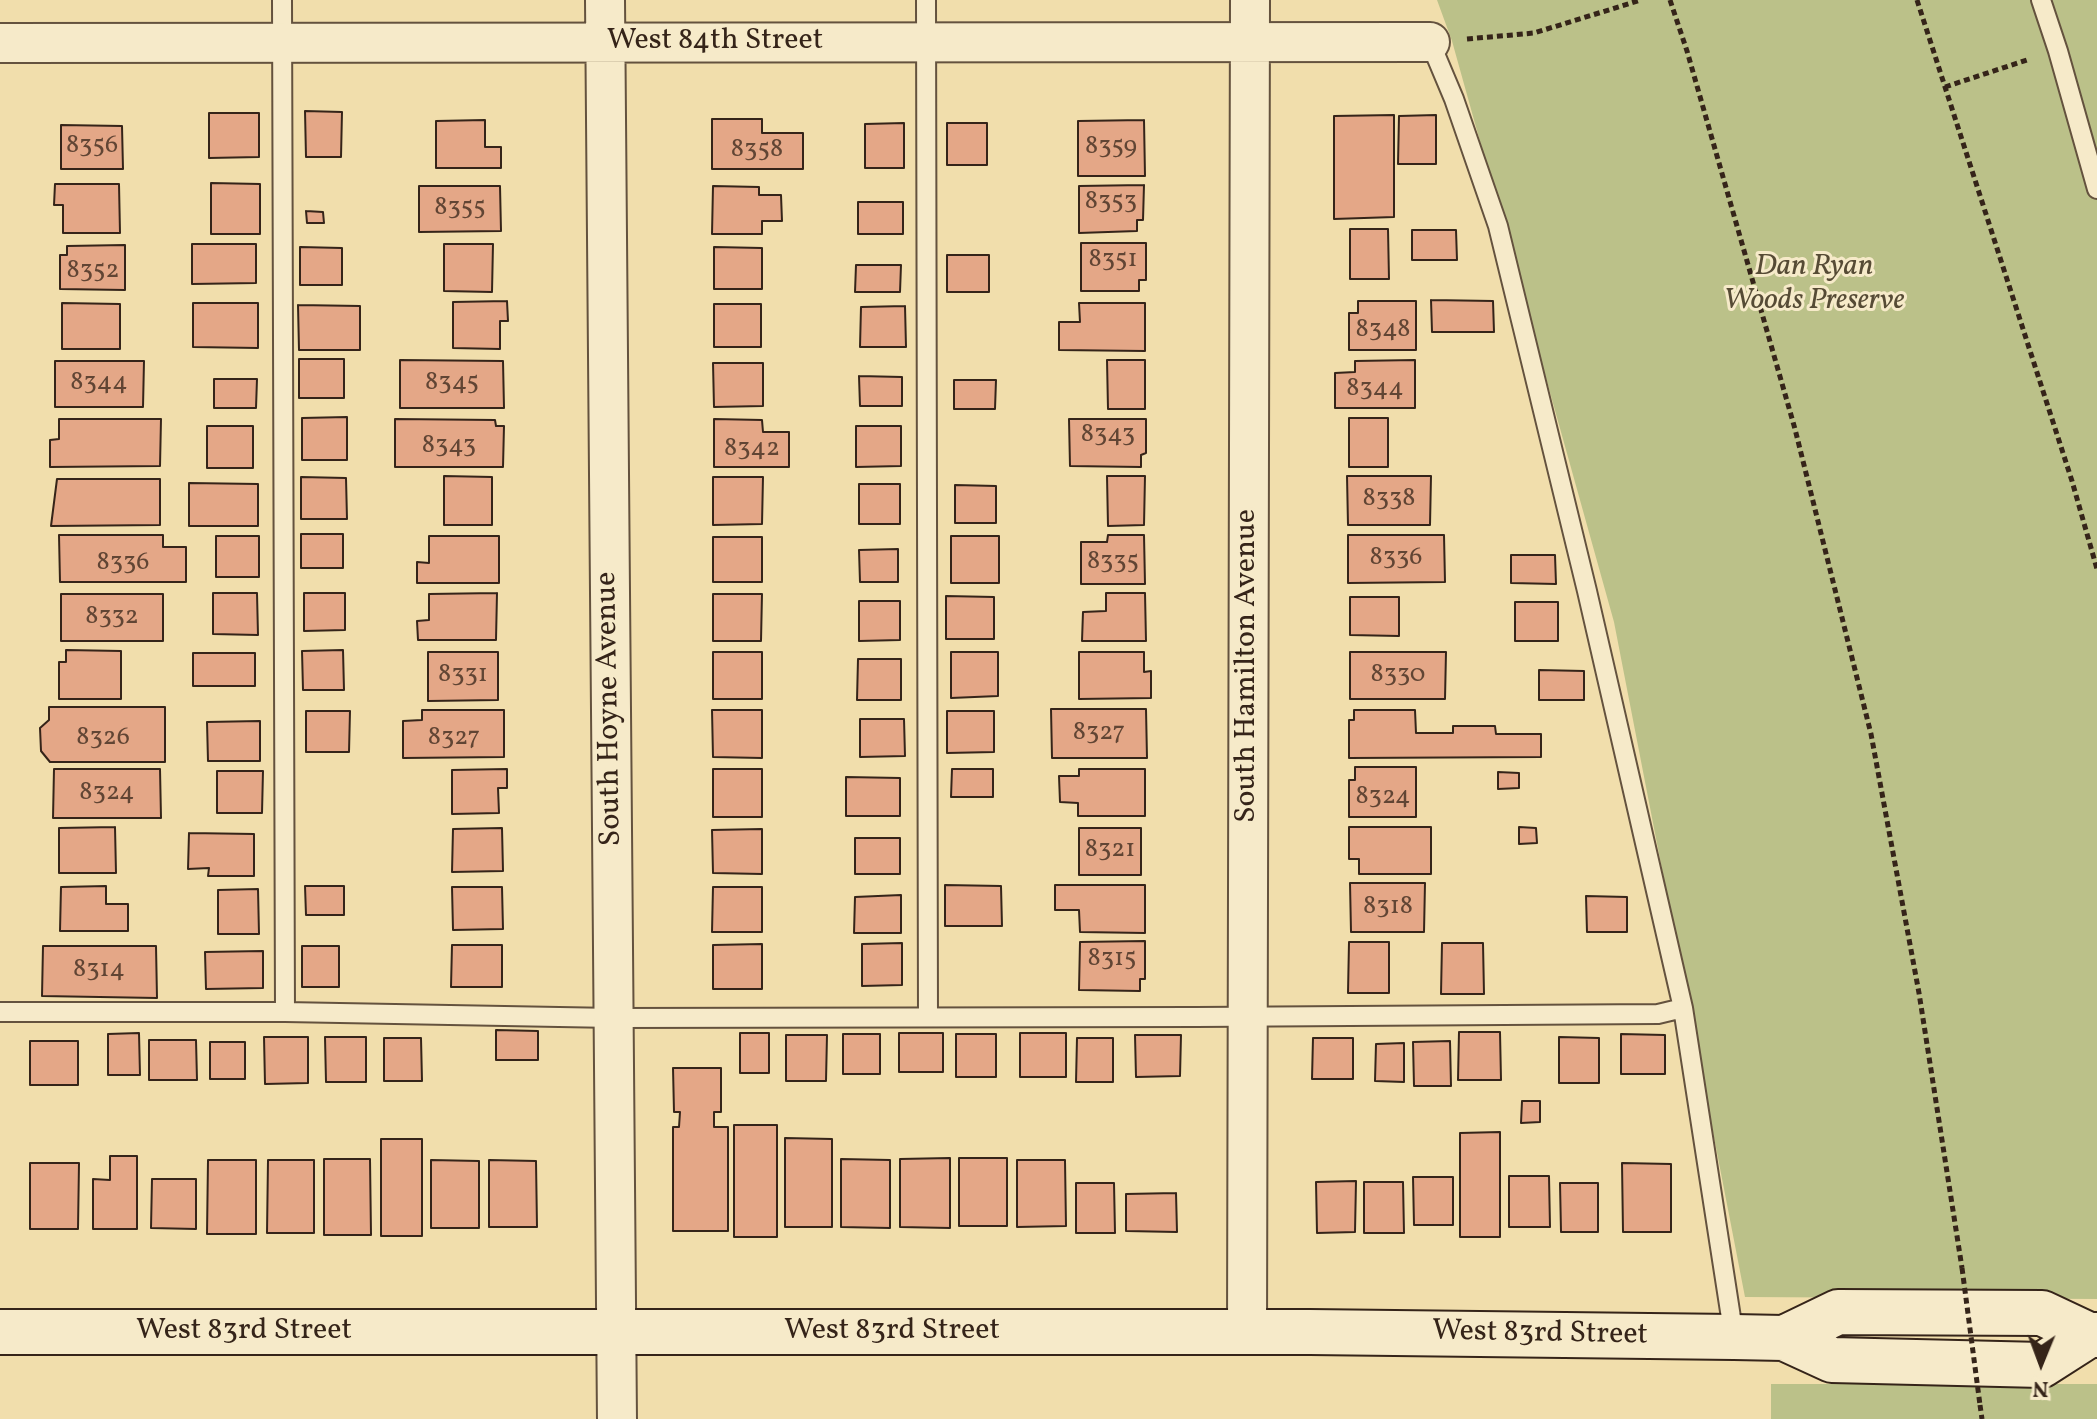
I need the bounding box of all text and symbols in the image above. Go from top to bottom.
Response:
street label: West 84th Street [607,24,823,60]
house number: 8356 [66,131,118,163]
house number: 8359 [1085,132,1137,164]
house number: 8358 [731,135,783,167]
house number: 8353 [1085,187,1137,219]
house number: 8355 [434,193,486,225]
house number: 8351 [1088,245,1138,277]
park label: Dan Ryan Woods Preserve [1724,250,1904,320]
house number: 8352 [66,256,120,288]
house number: 8348 [1356,315,1410,347]
house number: 8344 [70,368,128,400]
house number: 8345 [425,368,479,400]
house number: 8344 [1346,374,1404,406]
house number: 8343 [1081,420,1135,452]
house number: 8343 [422,431,476,463]
house number: 8342 [724,434,780,466]
house number: 8338 [1363,484,1415,516]
street label: South Hamilton Avenue [1230,509,1266,823]
house number: 8336 [1370,543,1422,575]
house number: 8335 [1087,547,1139,579]
house number: 8336 [97,548,149,580]
street label: South Hoyne Avenue [591,571,631,847]
house number: 8332 [85,602,139,634]
house number: 8331 [438,660,488,692]
house number: 8330 [1371,660,1425,692]
house number: 8327 [1073,718,1125,750]
house number: 8326 [76,723,130,755]
house number: 8327 [428,723,480,755]
house number: 8324 [79,778,135,810]
house number: 8324 [1355,782,1411,814]
house number: 8321 [1085,835,1135,867]
house number: 8318 [1363,892,1413,924]
house number: 8315 [1087,944,1137,976]
house number: 8314 [73,955,125,987]
street label: West 83rd Street [136,1314,352,1350]
street label: West 83rd Street [784,1314,1000,1350]
street label: West 83rd Street [1432,1315,1648,1355]
north arrow [2001,1323,2081,1403]
text: N [2032,1372,2049,1403]

